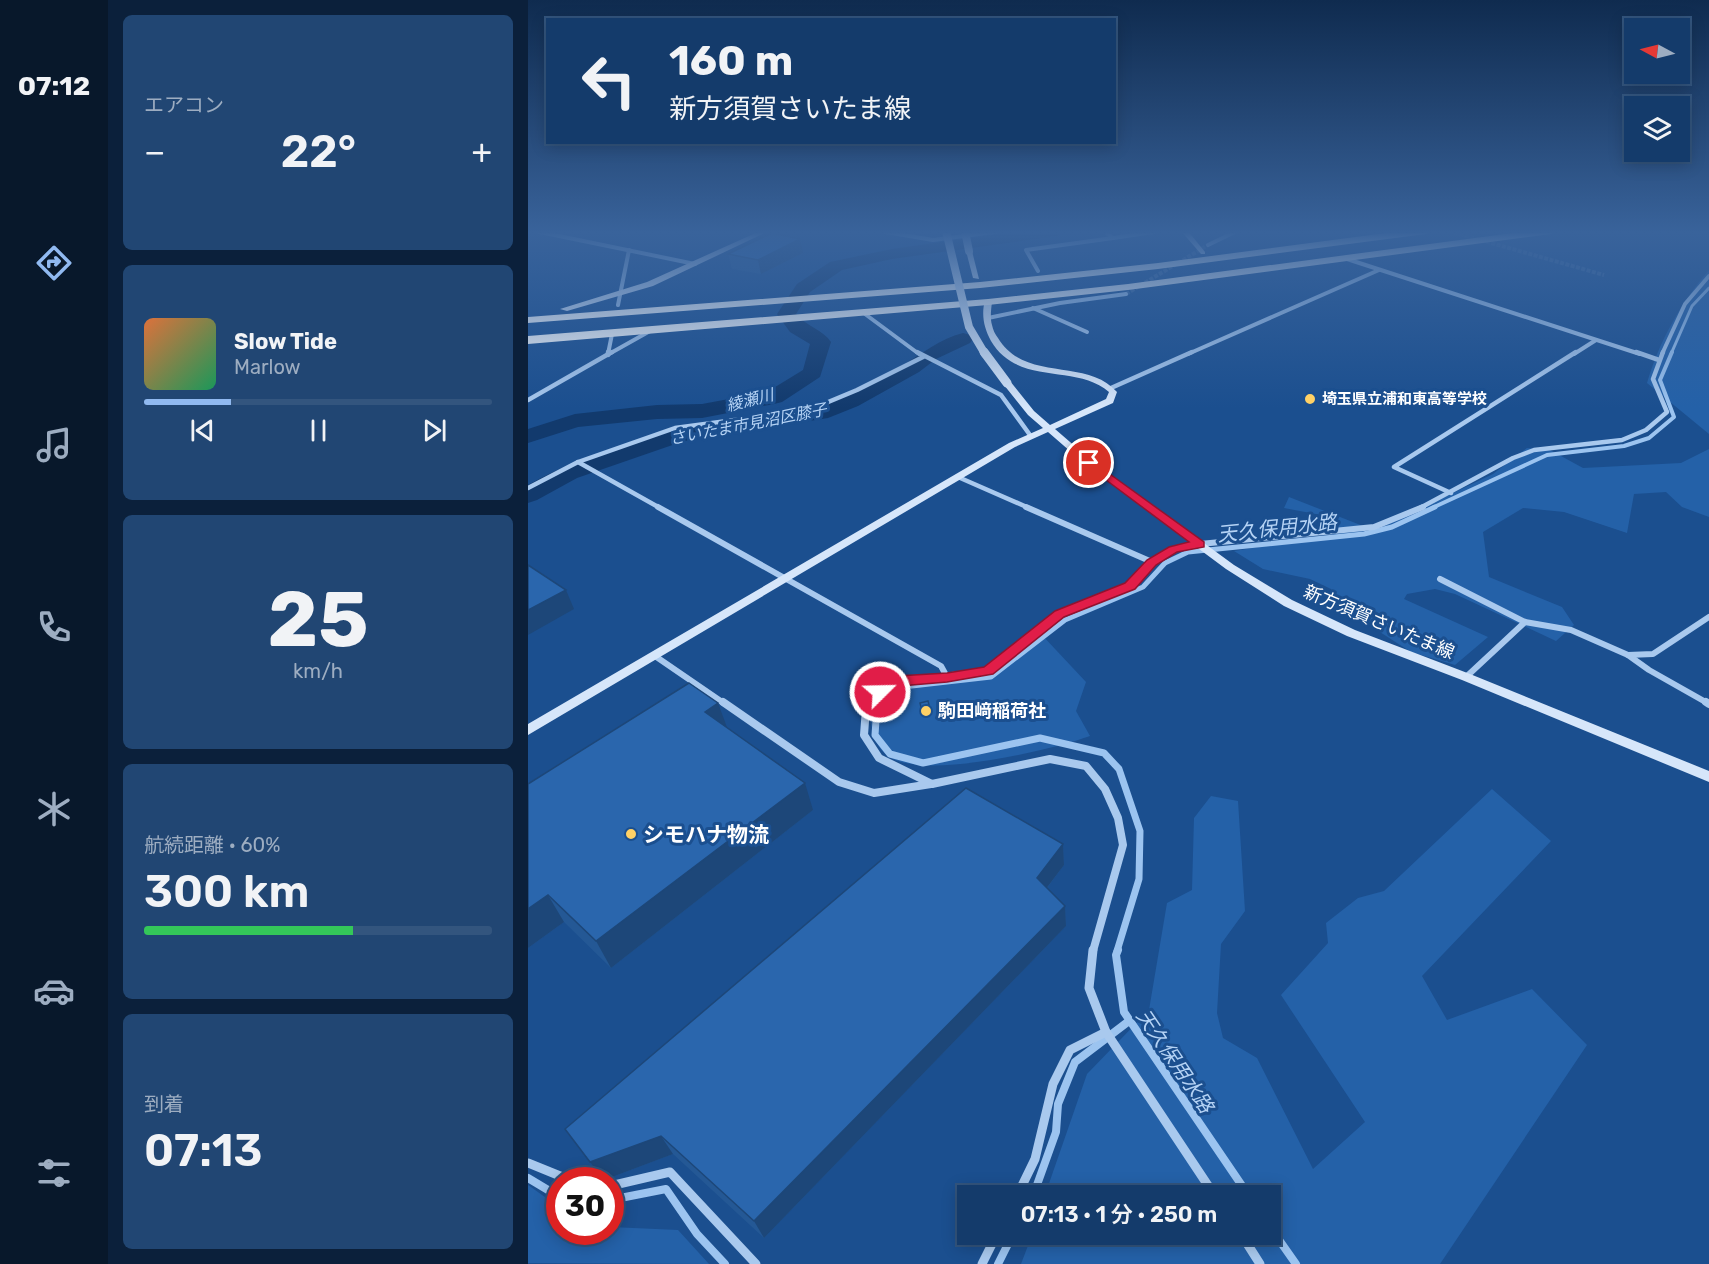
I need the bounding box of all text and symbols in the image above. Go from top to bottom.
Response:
north arrow [1624,18,1690,84]
map controls [1624,18,1690,162]
text: 160 m [669,36,793,86]
icon: left [570,42,648,120]
text: 07:12 [18,70,90,102]
text: エアコン [144,93,224,117]
text: 新方須賀さいたま線 [669,93,911,125]
button: layers [1624,96,1690,162]
text: 22° [281,125,356,178]
text: − [144,132,165,171]
text: + [471,132,492,171]
icon: directions [33,242,75,284]
text: Slow Tide [234,328,337,355]
text: Marlow [234,355,301,379]
water label: 綾瀬川 [724,384,778,415]
place label: 埼玉県立浦和東高等学校 [1322,390,1487,408]
marker: 埼玉県立浦和東高等学校 [1303,392,1317,406]
water label: さいたま市見沼区膝子 [668,399,829,449]
icon: previous [186,414,219,447]
icon: pause [302,414,335,447]
icon: next [418,414,451,447]
icon: music [33,424,75,466]
pin [1063,437,1114,488]
icon: arrive [1072,446,1105,479]
water label: 天久保用水路 [1216,510,1340,546]
text: 25 [267,573,369,666]
street label: 新方須賀さいたま線 [1300,580,1458,664]
icon: phone [33,606,75,648]
text: km/h [293,659,343,683]
position arrow [848,660,912,724]
place label: 駒田﨑稲荷社 [938,700,1046,722]
marker: 駒田﨑稲荷社 [919,704,933,718]
icon: climate [33,788,75,830]
place label: シモハナ物流 [643,822,769,847]
marker: シモハナ物流 [624,827,638,841]
text: 航続距離 · 60% [144,833,280,857]
text: 300 km [144,865,309,918]
icon: car [33,970,75,1012]
water label: 天久保用水路 [1131,1005,1220,1119]
text: 到着 [144,1092,184,1116]
text: 07:13 [144,1124,262,1177]
icon: filters [33,1152,75,1194]
speed limit sign: 30 [546,1167,624,1245]
text: 07:13 · 1 分 · 250 m [1021,1201,1217,1228]

